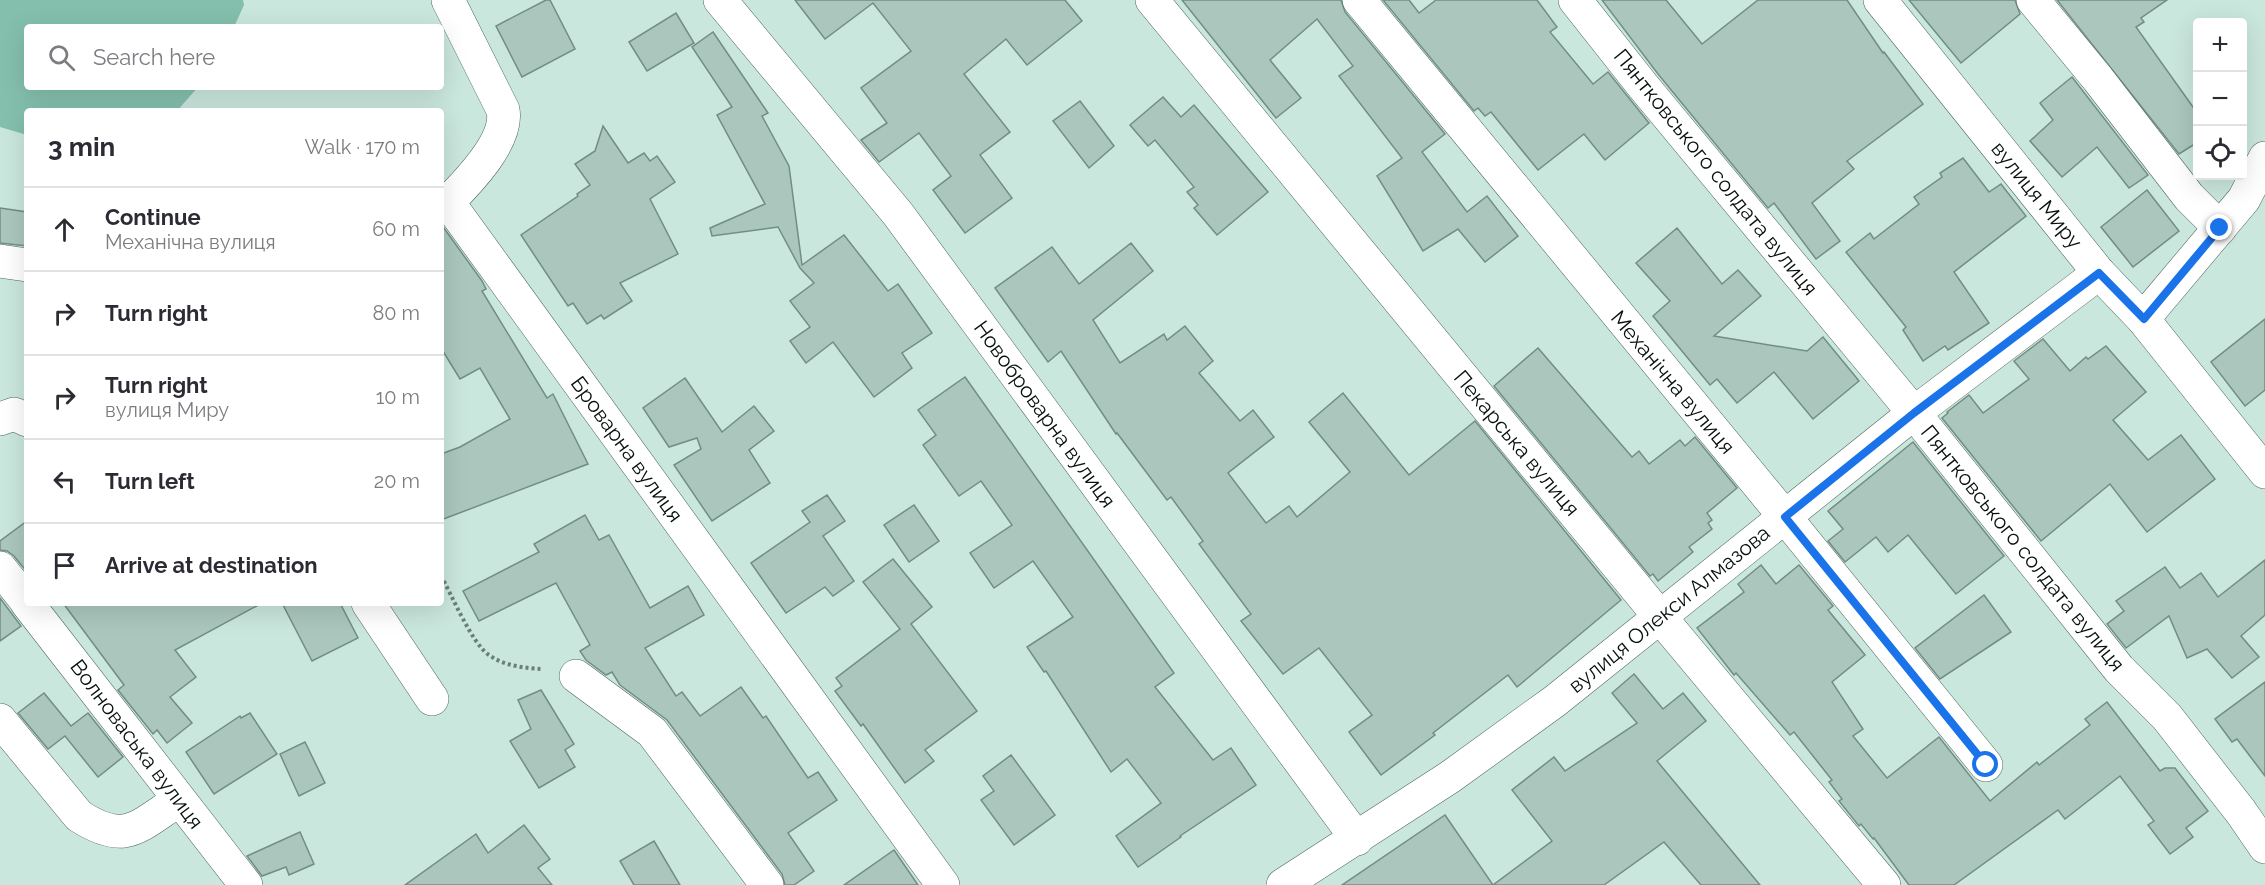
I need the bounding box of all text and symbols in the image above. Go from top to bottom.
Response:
map controls [2193,18,2247,180]
button: + [2193,18,2247,72]
search box [24,24,444,90]
icon: search [45,41,78,74]
text: Search here [93,44,215,70]
street label: Пянтковського солдата вулиця [1609,44,1823,300]
button: − [2193,72,2247,126]
button: locate [2193,126,2247,180]
text: 3 min [48,132,115,162]
text: Walk · 170 m [304,135,420,159]
street label: вулиця Миру [1986,137,2088,253]
text: Continue [105,204,201,230]
icon: ahead [48,213,81,246]
route end [2206,214,2232,240]
text: 60 m [372,217,420,241]
text: Механічна вулиця [105,230,276,254]
icon: right [48,297,81,330]
text: Turn right [105,300,208,326]
text: 80 m [372,301,420,325]
street label: Механічна вулиця [1606,305,1740,459]
street label: Новоброварна вулиця [969,316,1121,512]
street label: Пекарська вулиця [1449,365,1585,521]
street label: Броварна вулиця [566,371,688,527]
text: Turn right [105,372,208,398]
icon: right [48,381,81,414]
text: 10 m [376,385,420,409]
text: вулиця Миру [105,398,229,422]
street label: Пянтковського солдата вулиця [1916,420,2130,676]
icon: left [48,465,81,498]
text: Turn left [105,468,195,494]
text: 20 m [374,469,420,493]
street label: вулиця Олекси Алмазова [1563,520,1775,698]
icon: arrive [48,549,81,582]
text: Arrive at destination [105,552,318,578]
street label: Волноваська вулиця [65,654,209,834]
route start [1972,751,1998,777]

